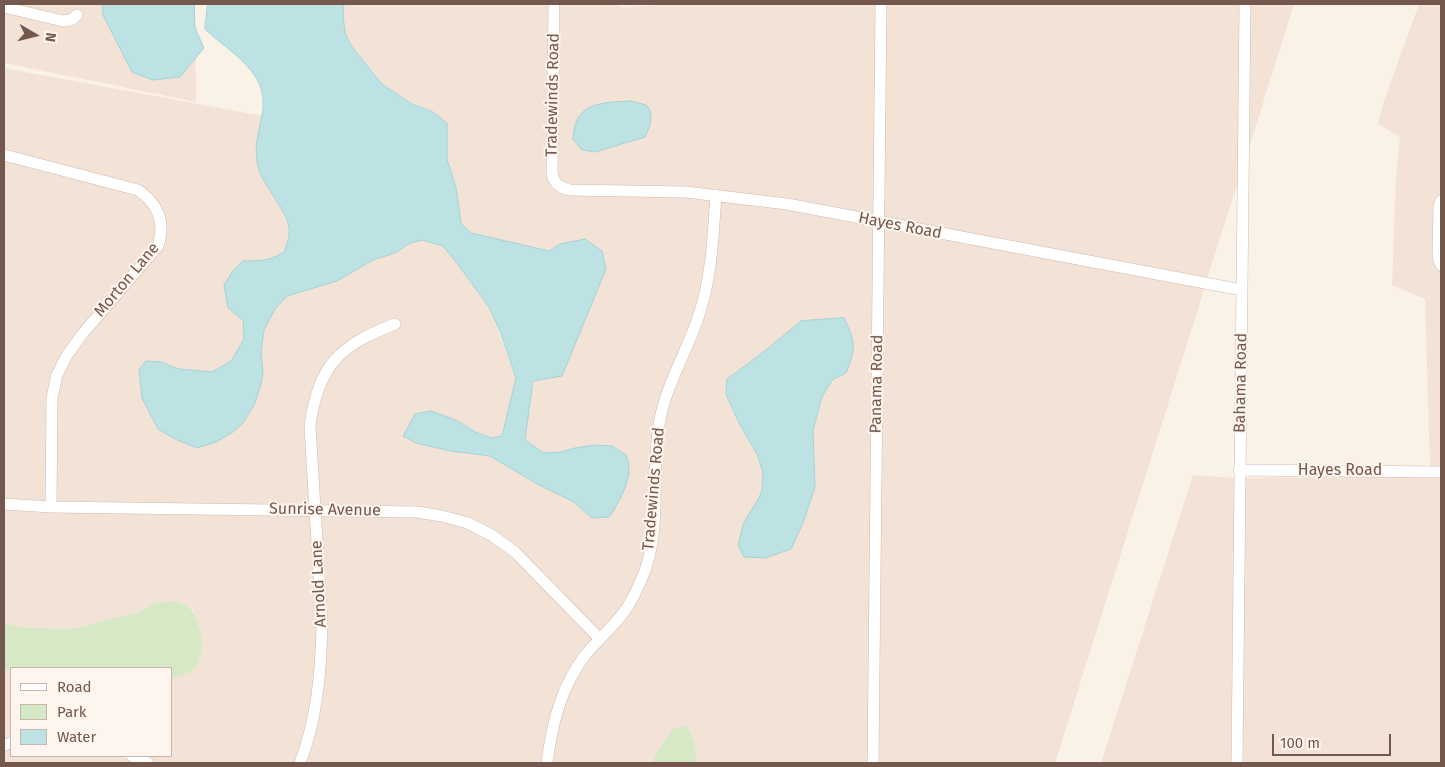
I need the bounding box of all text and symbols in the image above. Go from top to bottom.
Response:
north arrow [10,10,60,60]
text: N [41,31,59,43]
street label: Tradewinds Road [542,33,564,157]
street label: Hayes Road [857,209,943,243]
street label: Morton Lane [90,239,164,321]
street label: Bahama Road [1231,333,1251,433]
street label: Panama Road [867,334,887,434]
street label: Tradewinds Road [639,426,669,552]
street label: Hayes Road [1298,461,1382,481]
street label: Sunrise Avenue [269,499,381,521]
street label: Arnold Lane [307,540,331,628]
legend [10,667,172,757]
text: Road [57,678,92,696]
text: Park [57,703,87,721]
scale bar [1275,724,1394,756]
text: Water [57,728,96,746]
text: 100 m [1280,734,1320,752]

